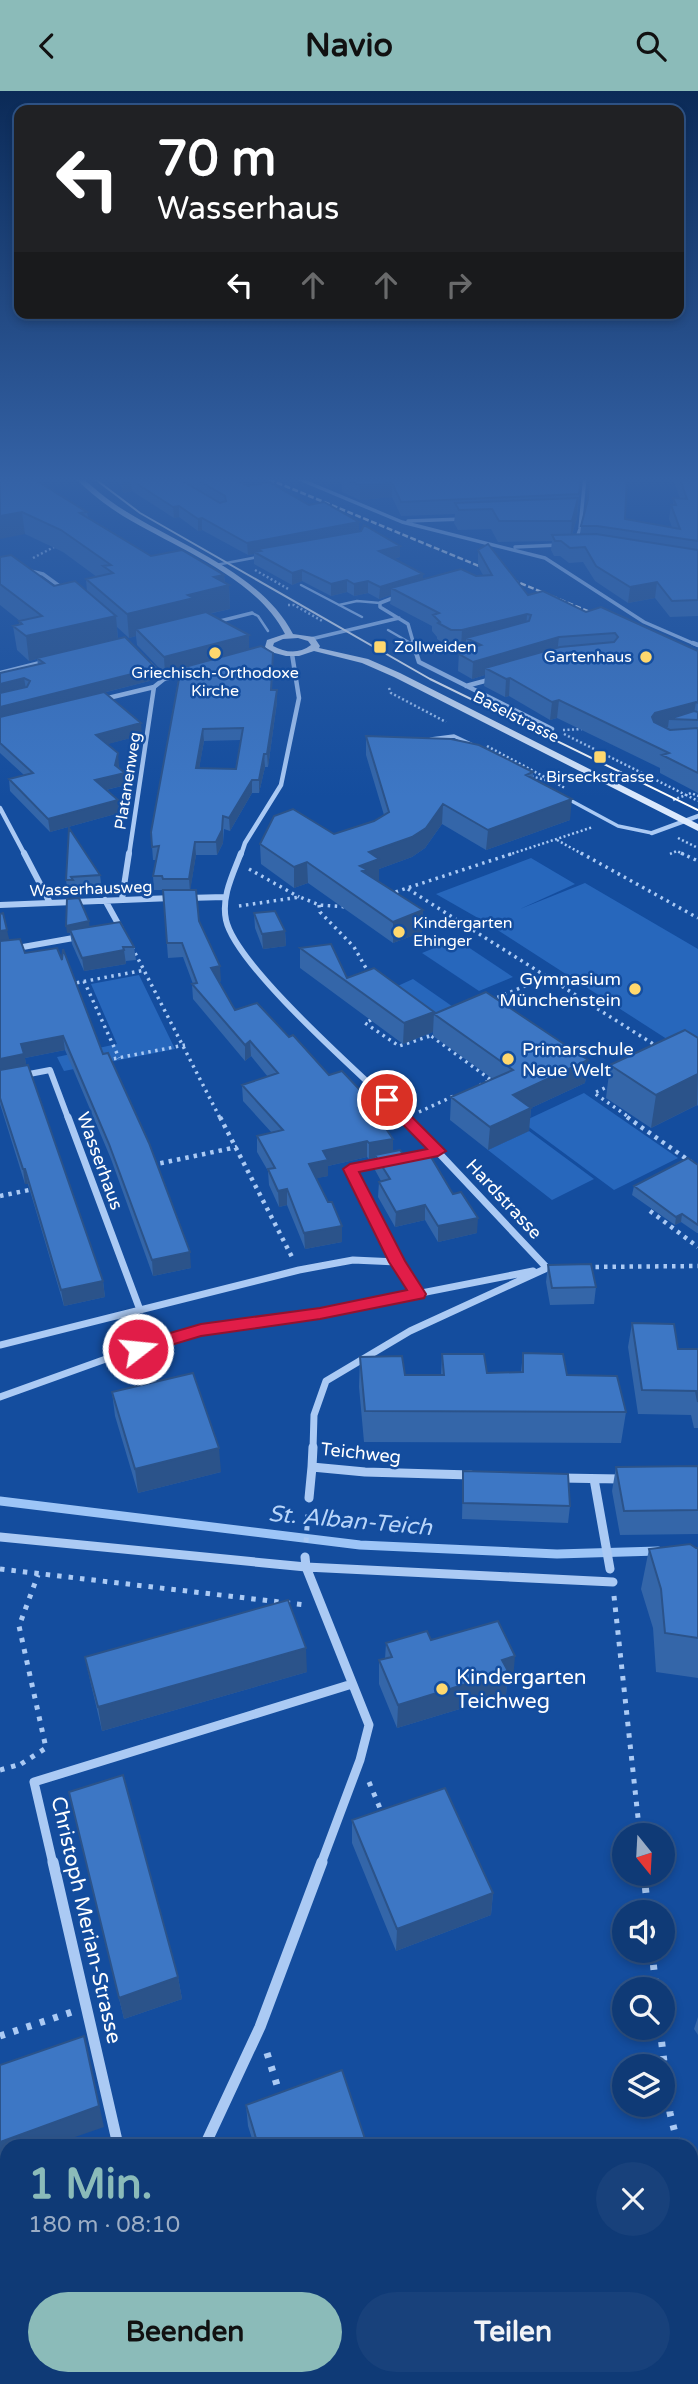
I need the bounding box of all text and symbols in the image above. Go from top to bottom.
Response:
icon: back [28,27,66,65]
text: Navio [305,27,393,65]
icon: search [632,27,670,65]
text: 70 m [157,130,276,189]
icon: left [42,133,133,224]
text: Wasserhaus [157,190,339,228]
icon: left [221,266,259,304]
icon: ahead [294,266,332,304]
icon: ahead [367,266,405,304]
icon: right [440,266,478,304]
place label: Zollweiden [394,637,476,657]
marker: Zollweiden [372,639,388,655]
marker: Griechisch-Orthodoxe Kirche [207,645,223,661]
place label: Gartenhaus [544,647,632,667]
marker: Gartenhaus [638,649,654,665]
place label: Griechisch-Orthodoxe Kirche [131,663,299,701]
street label: Baselstrasse [470,687,562,747]
street label: Platanenweg [110,731,146,831]
marker: Birseckstrasse [592,749,608,765]
place label: Birseckstrasse [546,767,654,787]
street label: Wasserhausweg [29,877,153,901]
place label: Kindergarten Ehinger [413,913,513,951]
marker: Kindergarten Ehinger [391,924,407,940]
place label: Gymnasium Münchenstein [499,968,621,1011]
marker: Gymnasium Münchenstein [627,981,643,997]
place label: Primarschule Neue Welt [522,1038,634,1081]
marker: Primarschule Neue Welt [500,1051,516,1067]
pin [357,1070,417,1130]
icon: arrive [368,1081,406,1119]
street label: Wasserhaus [72,1109,128,1213]
street label: Hardstrasse [461,1154,547,1244]
position arrow [101,1312,175,1386]
street label: Teichweg [320,1438,402,1468]
water label: St. Alban-Teich [267,1500,434,1542]
place label: Kindergarten Teichweg [456,1665,587,1714]
marker: Kindergarten Teichweg [434,1681,450,1697]
street label: Christoph Merian-Strasse [45,1794,127,2046]
north arrow [612,1823,676,1887]
map controls [612,1823,675,2117]
button: sound [612,1900,675,1963]
button: search [612,1977,675,2040]
button: layers [612,2054,675,2117]
text: 1 Min. [28,2159,152,2210]
button: close [596,2162,670,2236]
text: 180 m · 08:10 [28,2211,180,2239]
button: Beenden [28,2292,342,2372]
button: Teilen [356,2292,670,2372]

